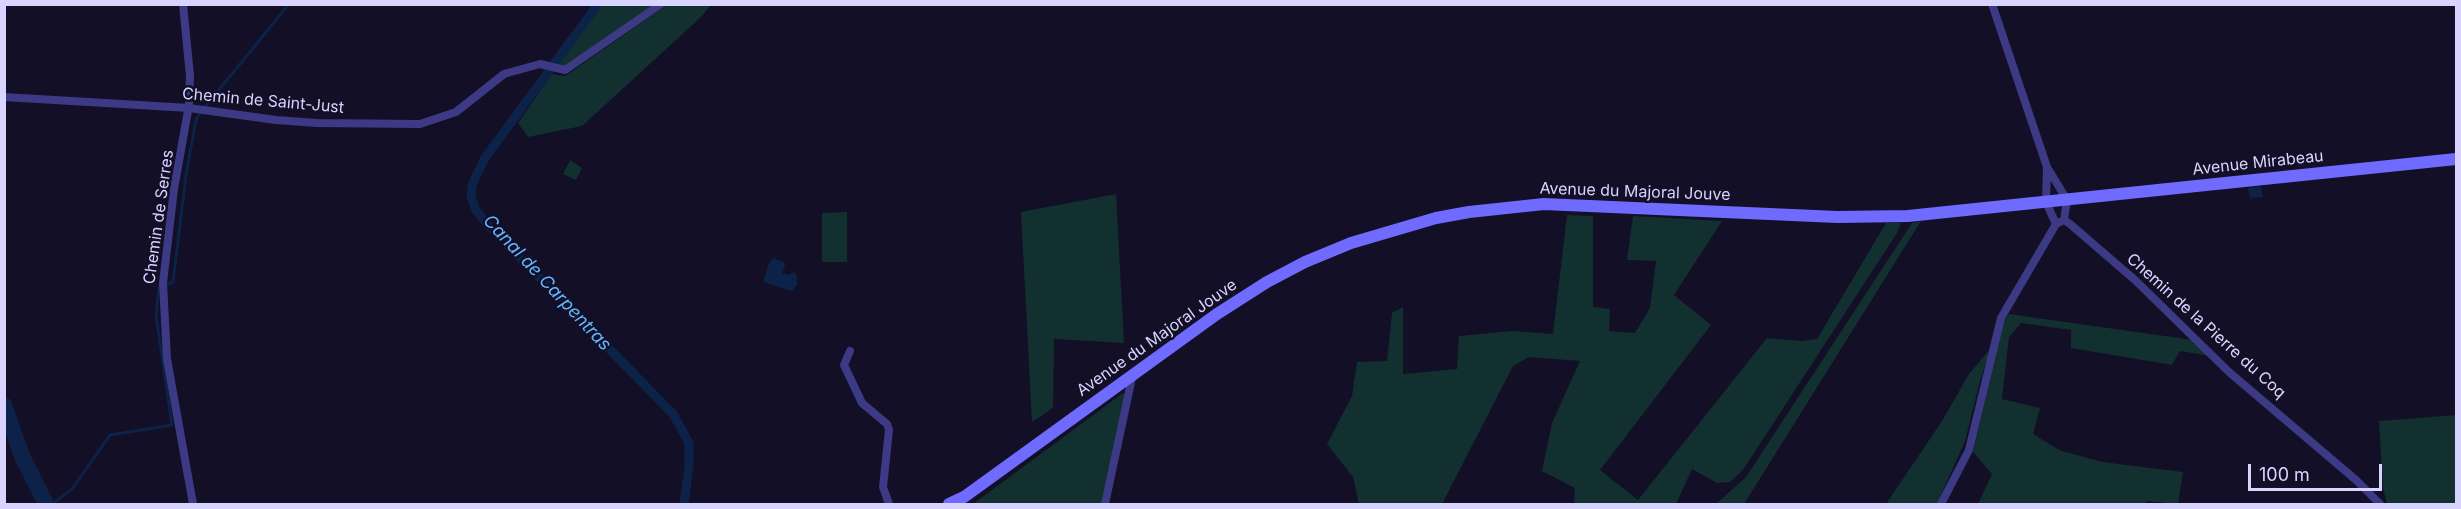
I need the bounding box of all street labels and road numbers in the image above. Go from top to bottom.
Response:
street label: Chemin de Saint-Just [181,84,345,118]
street label: Avenue Mirabeau [2191,147,2325,179]
street label: Chemin de Serres [140,149,178,285]
street label: Avenue du Majoral Jouve [1539,179,1731,205]
street label: Chemin de la Pierre du Coq [2123,249,2289,403]
street label: Avenue du Majoral Jouve [1073,275,1241,401]

